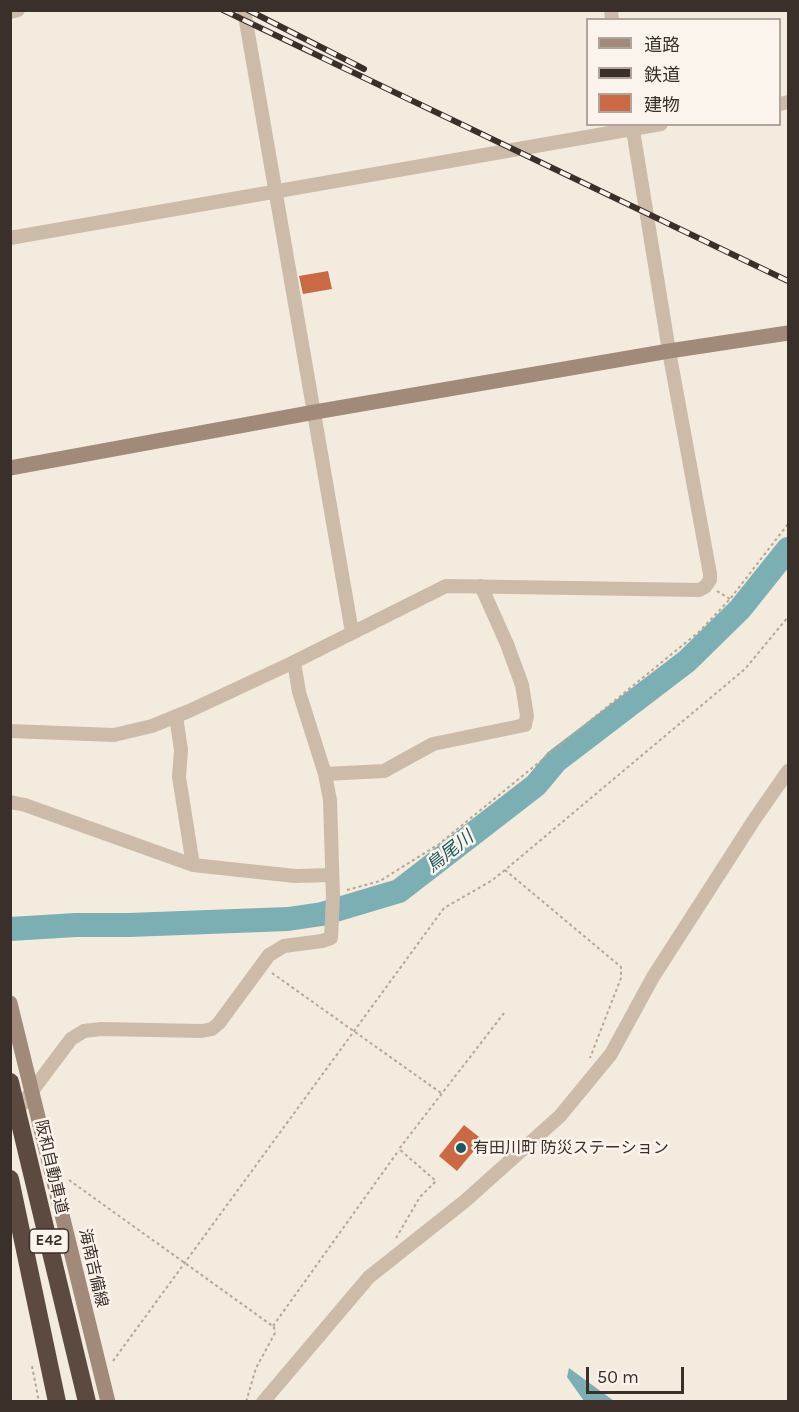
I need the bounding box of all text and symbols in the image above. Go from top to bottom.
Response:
legend [586,18,781,126]
text: 道路 [644,34,680,56]
text: 鉄道 [644,64,680,86]
text: 建物 [644,94,680,116]
water label: 鳥尾川 [422,827,478,877]
street label: 阪和自動車道 [31,1118,71,1216]
place label: 有田川町 防災ステーション [473,1138,669,1158]
marker: 有田川町 防災ステーション [454,1141,468,1155]
street label: 海南吉備線 [75,1227,111,1309]
road number: E42 [29,1229,68,1253]
scale bar [589,1355,686,1393]
text: 50 m [597,1366,639,1388]

